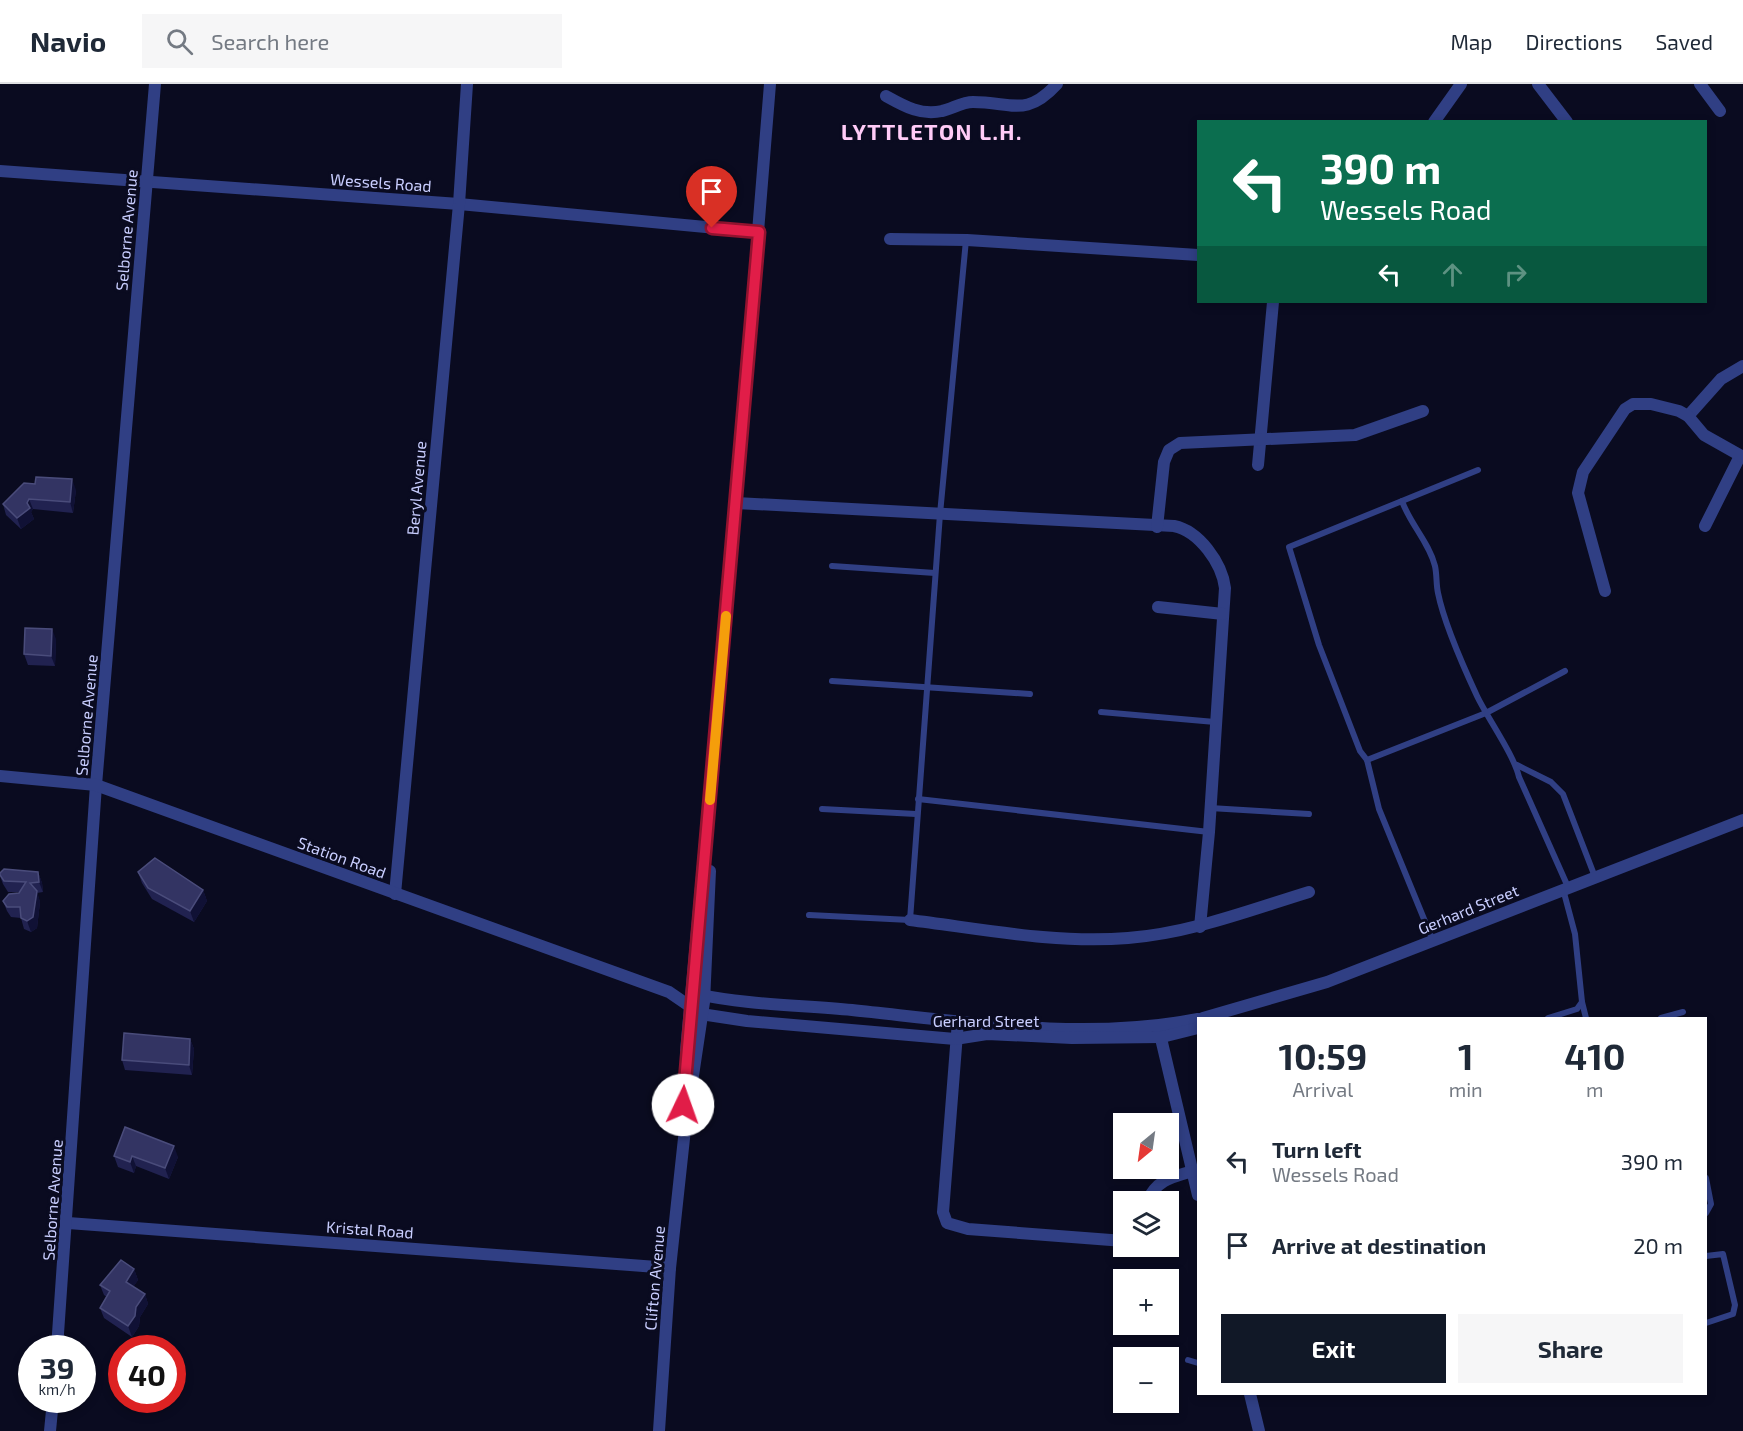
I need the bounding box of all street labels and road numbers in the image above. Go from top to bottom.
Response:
street label: Selborne Avenue [111,169,141,291]
street label: Wessels Road [330,169,432,195]
street label: Beryl Avenue [402,440,430,536]
street label: Selborne Avenue [71,654,101,776]
street label: Station Road [295,832,389,882]
street label: Gerhard Street [1415,880,1521,938]
street label: Gerhard Street [933,1011,1039,1030]
street label: Selborne Avenue [38,1139,66,1261]
street label: Kristal Road [326,1216,414,1242]
street label: Clifton Avenue [640,1225,668,1331]

